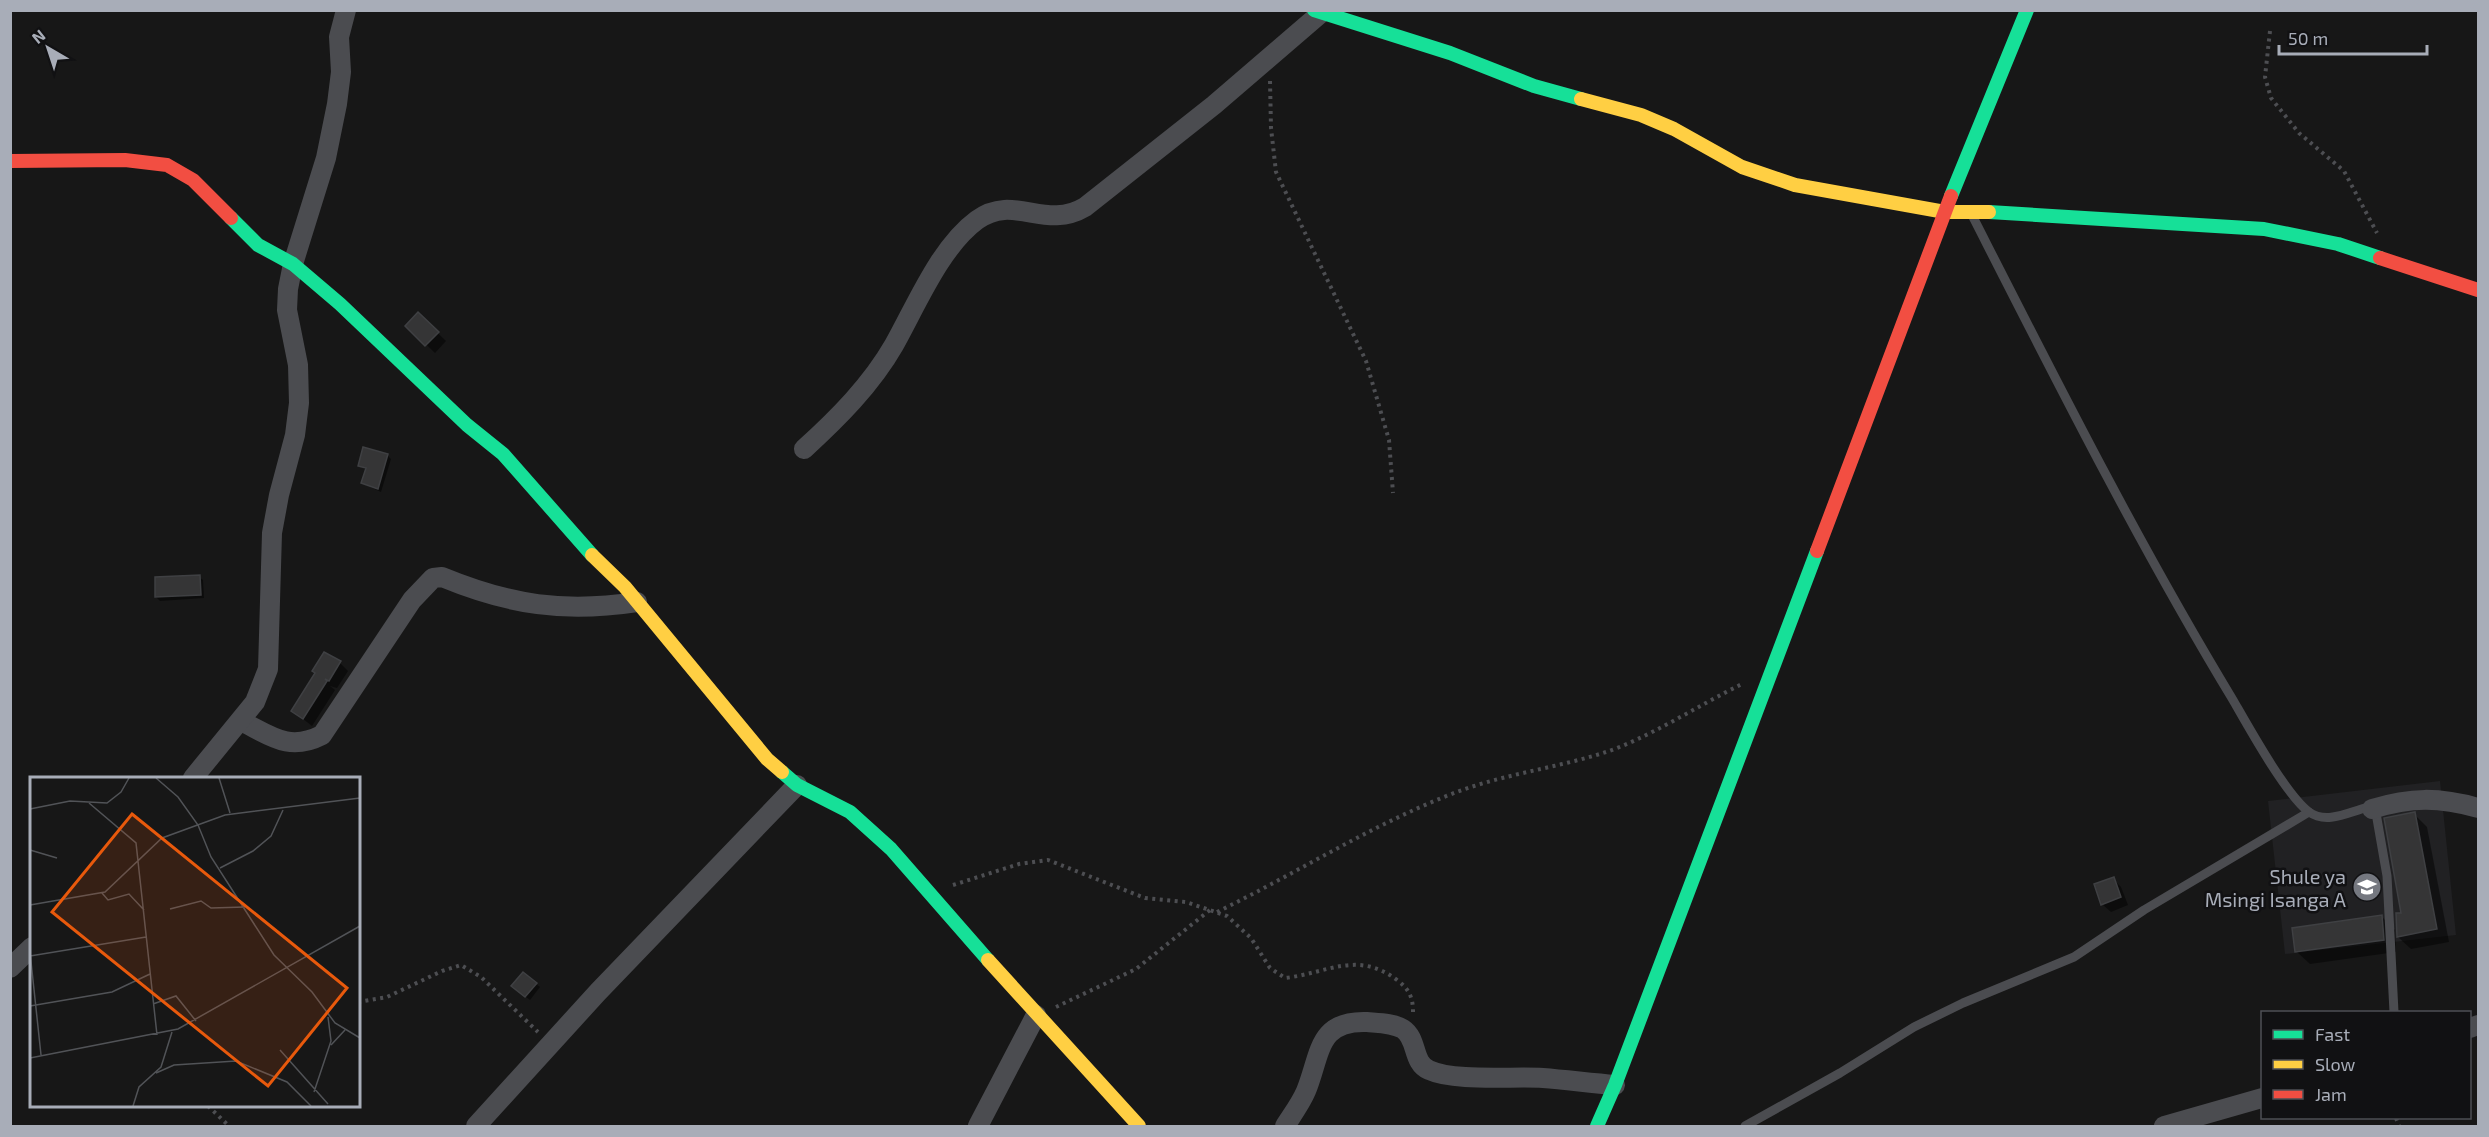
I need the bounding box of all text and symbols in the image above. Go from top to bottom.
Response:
north arrow [18,18,78,78]
scale bar [2279,18,2428,56]
text: N [28,25,49,47]
text: 50 m [2288,27,2328,49]
inset map [30,777,360,1107]
place label: Shule ya Msingi Isanga A [2205,864,2347,911]
school or university icon: Shule ya Msingi Isanga A [2351,871,2383,903]
legend [2261,1011,2471,1119]
text: Fast [2315,1023,2350,1045]
text: Slow [2315,1053,2356,1075]
text: Jam [2315,1083,2347,1105]

